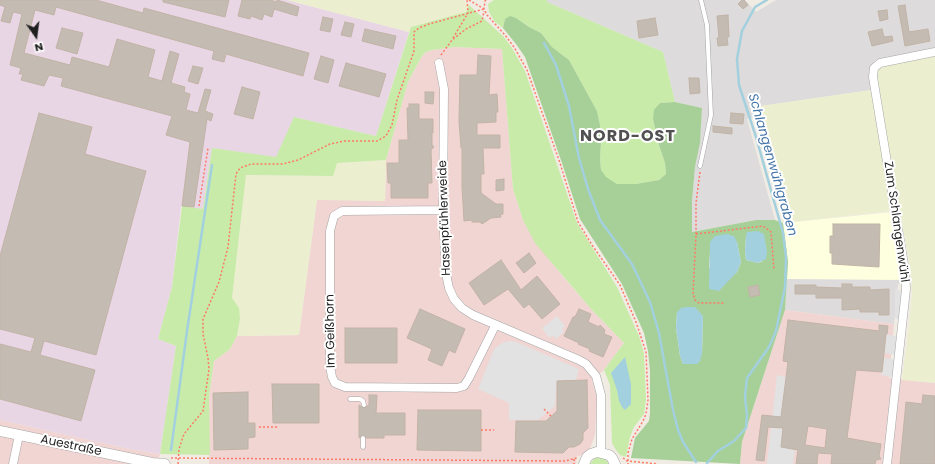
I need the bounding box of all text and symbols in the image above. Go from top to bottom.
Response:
north arrow [16,16,56,56]
text: N [33,39,45,56]
water label: Schlangenwühlgraben [744,92,800,238]
district label: NORD-OST [580,127,676,147]
street label: Hasenpfühlerweide [436,160,454,276]
street label: Zum Schlangenwühl [880,161,912,283]
street label: Im Geißhorn [323,294,339,368]
street label: Auestraße [39,433,103,459]

